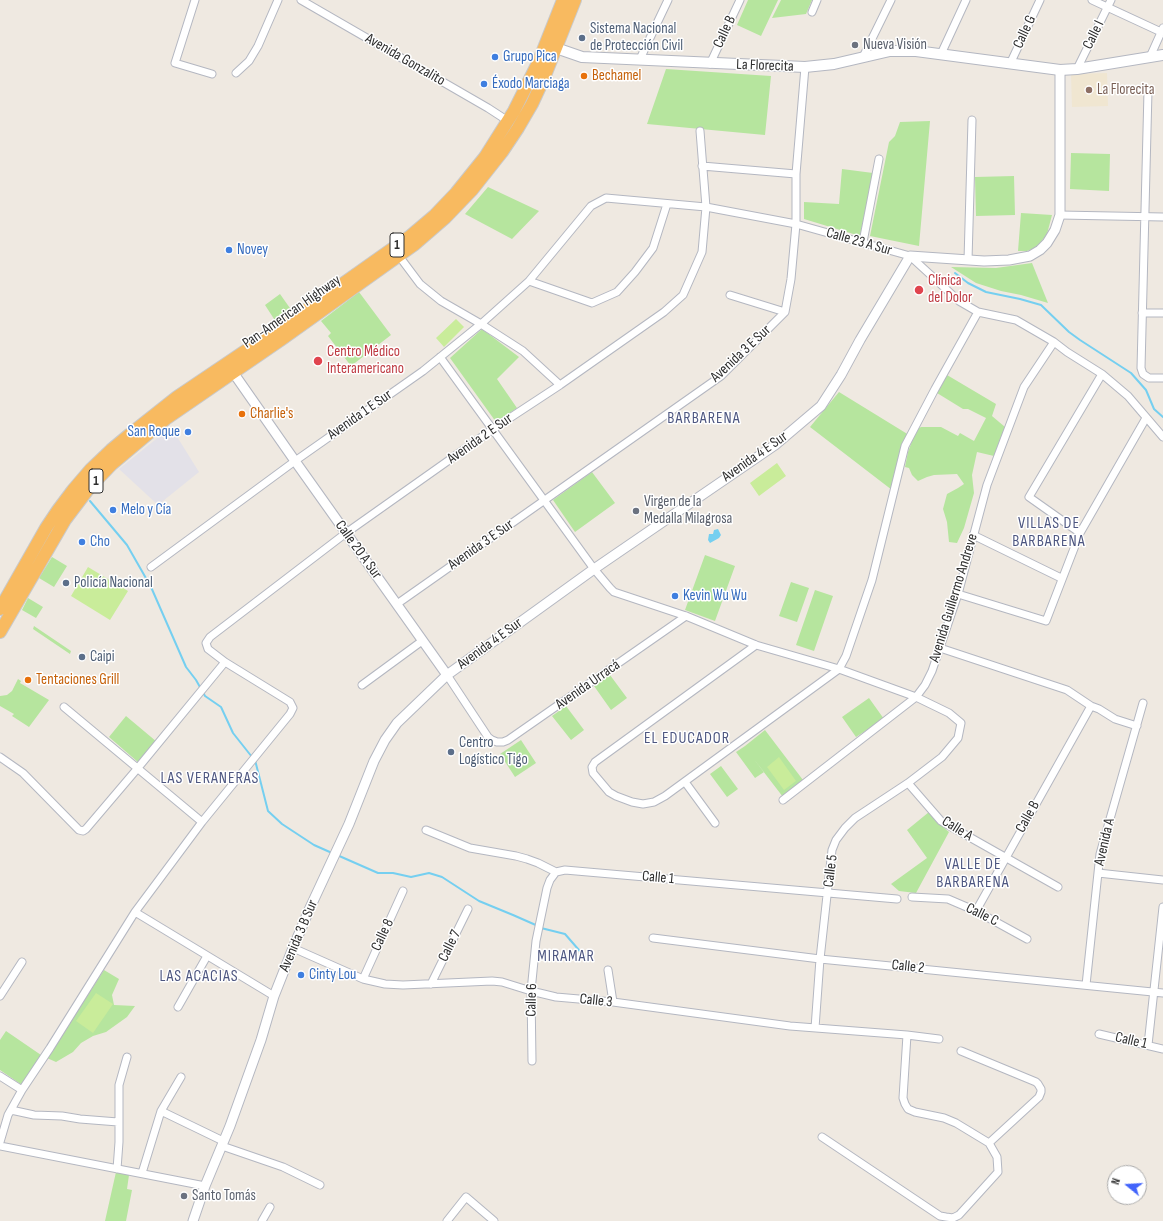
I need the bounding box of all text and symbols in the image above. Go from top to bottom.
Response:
street label: Calle B [710,13,740,51]
street label: Calle G [1010,13,1040,51]
street label: Calle I [1079,18,1109,52]
place label: Sistema Nacional de Protección Civil [590,20,683,55]
street label: Avenida Gonzalito [362,30,448,90]
marker: Sistema Nacional de Protección Civil [577,33,587,43]
place label: Nueva Visión [863,36,927,54]
marker: Nueva Visión [850,40,860,50]
place label: Grupo Pica [503,48,557,66]
marker: Grupo Pica [490,52,500,62]
street label: La Florecita [736,56,794,76]
place label: Bechamel [592,67,641,85]
marker: Bechamel [579,71,589,81]
place label: Éxodo Marciaga [492,75,570,93]
marker: Éxodo Marciaga [479,79,489,89]
place label: La Florecita [1097,81,1155,99]
marker: La Florecita [1084,85,1094,95]
street label: Calle 23 A Sur [824,224,894,260]
road number: 1 [390,233,404,257]
place label: Novey [237,241,268,259]
marker: Novey [224,245,234,255]
street label: Pan-American Highway [239,271,345,353]
place label: Clínica del Dolor [928,272,972,307]
marker: Clínica del Dolor [913,284,925,296]
street label: Avenida 3 E Sur [707,322,775,386]
place label: Centro Médico Interamericano [327,343,404,378]
marker: Centro Médico Interamericano [312,355,324,367]
street label: Avenida 1 E Sur [324,386,396,444]
place label: Charlie's [250,405,293,423]
marker: Charlie's [237,409,247,419]
district label: BARBARENA [667,409,741,429]
street label: Avenida 2 E Sur [444,410,516,468]
place label: San Roque [127,423,180,441]
marker: San Roque [183,427,193,437]
street label: Avenida 4 E Sur [719,428,791,486]
road number: 1 [89,469,103,493]
place label: Virgen de la Medalla Milagrosa [644,493,732,528]
place label: Melo y Cía [121,501,171,519]
marker: Melo y Cía [108,505,118,515]
marker: Virgen de la Medalla Milagrosa [631,506,641,516]
district label: VILLAS DE BARBARENA [1012,514,1086,552]
street label: Avenida 3 E Sur [445,516,517,574]
street label: Calle 20 A Sur [331,517,385,583]
street label: Avenida Guillermo Andreve [926,532,982,664]
place label: Cho [90,533,110,551]
marker: Cho [77,537,87,547]
place label: Policía Nacional [74,574,153,592]
marker: Policía Nacional [61,578,71,588]
place label: Kevin Wu Wu [683,587,747,605]
marker: Kevin Wu Wu [670,591,680,601]
street label: Avenida 4 E Sur [454,614,526,674]
place label: Caipi [90,648,115,666]
marker: Caipi [77,652,87,662]
street label: Avenida Urracá [552,656,624,714]
place label: Tentaciones Grill [36,671,119,689]
marker: Tentaciones Grill [23,675,33,685]
district label: EL EDUCADOR [644,729,730,749]
place label: Centro Logístico Tigo [459,734,528,769]
marker: Centro Logístico Tigo [446,747,456,757]
district label: LAS VERANERAS [161,769,259,789]
street label: Calle B [1012,798,1044,836]
street label: Calle A [938,813,976,845]
street label: Avenida A [1091,817,1119,867]
street label: Calle 5 [820,854,842,888]
district label: VALLE DE BARBARENA [936,855,1010,893]
street label: Calle 1 [641,868,675,888]
street label: Avenida 3 B Sur [276,897,322,975]
street label: Calle C [963,899,1001,931]
street label: Calle 8 [368,916,398,954]
street label: Calle 7 [435,927,465,965]
district label: MIRAMAR [537,947,595,967]
street label: Calle 2 [891,956,925,978]
place label: Cinty Lou [309,966,356,984]
district label: LAS ACACIAS [159,967,239,987]
marker: Cinty Lou [296,970,306,980]
street label: Calle 6 [523,983,541,1017]
street label: Calle 3 [579,990,613,1012]
street label: Calle 1 [1113,1029,1149,1053]
north arrow [1107,1165,1147,1205]
text: N [1109,1177,1123,1186]
place label: Santo Tomás [192,1187,256,1205]
marker: Santo Tomás [179,1191,189,1201]

